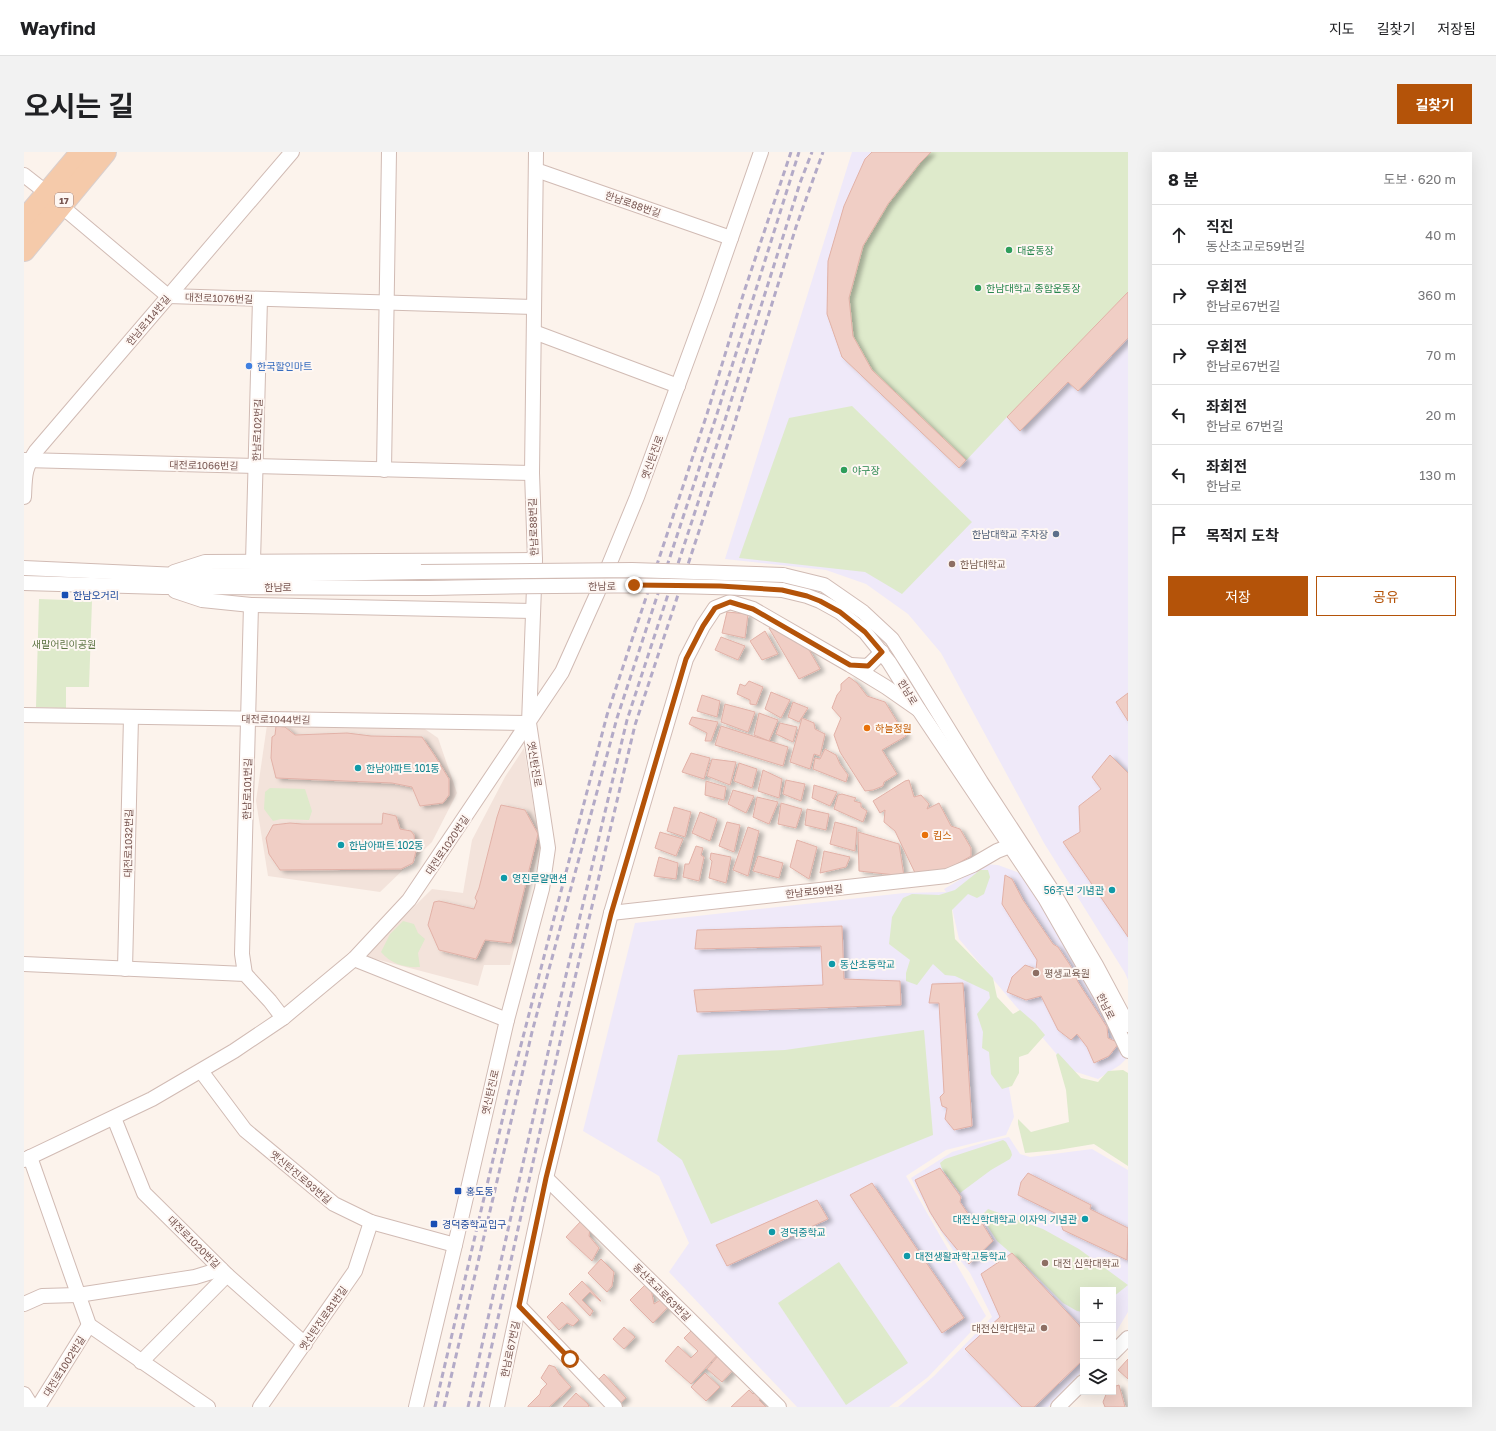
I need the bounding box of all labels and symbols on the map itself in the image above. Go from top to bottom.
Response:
street label: 한남로88번길 [604,189,662,219]
road number: 17 [55,193,73,207]
place label: 대운동장 [1017,244,1054,256]
marker: 대운동장 [1004,245,1014,255]
place label: 한남대학교 종합운동장 [986,282,1081,294]
marker: 한남대학교 종합운동장 [973,283,983,293]
street label: 대전로1076번길 [185,291,253,305]
street label: 한남로114번길 [124,292,172,348]
place label: 한국할인마트 [257,360,312,372]
marker: 한국할인마트 [244,361,254,371]
street label: 한남로102번길 [250,398,264,462]
street label: 옛신탄진로 [638,433,666,481]
street label: 대전로1066번길 [169,458,239,472]
place label: 야구장 [852,464,880,476]
marker: 야구장 [839,465,849,475]
street label: 한남로88번길 [526,498,540,556]
place label: 한남대학교 주차장 [972,528,1048,540]
marker: 한남대학교 주차장 [1051,529,1061,539]
place label: 한남대학교 [960,558,1006,570]
marker: 한남대학교 [947,559,957,569]
route end [625,576,643,594]
street label: 한남로 [588,580,616,592]
street label: 한남로 [264,581,292,593]
place label: 한남오거리 [73,589,119,601]
marker: 한남오거리 [60,590,70,600]
park label: 새말어린이공원 [32,638,96,650]
street label: 한남로 [896,677,920,707]
street label: 대전로1044번길 [241,712,311,726]
place label: 하늘정원 [875,722,912,734]
marker: 하늘정원 [862,723,872,733]
street label: 옛신탄진로 [525,740,545,788]
street label: 한남로101번길 [240,758,254,820]
place label: 한남아파트 101동 [366,762,440,774]
marker: 한남아파트 101동 [353,763,363,773]
street label: 대전로1032번길 [121,809,135,877]
street label: 대전로1020번길 [423,813,471,877]
place label: 킴스 [933,829,951,841]
marker: 킴스 [920,830,930,840]
place label: 한남아파트 102동 [349,839,424,851]
marker: 한남아파트 102동 [336,840,346,850]
place label: 영진로얄맨션 [512,872,567,884]
marker: 영진로얄맨션 [499,873,509,883]
street label: 한남로59번길 [785,882,843,900]
place label: 56주년 기념관 [1044,884,1105,896]
marker: 56주년 기념관 [1107,885,1117,895]
place label: 동산초등학교 [840,958,895,970]
marker: 동산초등학교 [827,959,837,969]
place label: 평생교육원 [1044,967,1090,979]
marker: 평생교육원 [1031,968,1041,978]
street label: 한남로 [1094,991,1118,1021]
street label: 옛신탄진로 [479,1068,501,1116]
street label: 옛신탄진로93번길 [268,1148,334,1206]
place label: 홍도동 [466,1185,494,1197]
marker: 홍도동 [453,1186,463,1196]
street label: 대전로1020번길 [165,1213,223,1271]
place label: 대전신학대학교 이자익 기념관 [952,1213,1078,1225]
marker: 대전신학대학교 이자익 기념관 [1080,1214,1090,1224]
place label: 경덕중학교입구 [442,1218,506,1230]
marker: 경덕중학교입구 [429,1219,439,1229]
place label: 경덕중학교 [780,1226,826,1238]
marker: 경덕중학교 [767,1227,777,1237]
place label: 대전생활과학고등학교 [915,1250,1007,1262]
marker: 대전생활과학고등학교 [902,1251,912,1261]
place label: 대전 신학대학교 [1053,1257,1120,1269]
marker: 대전 신학대학교 [1040,1258,1050,1268]
street label: 동산초교로63번길 [631,1261,693,1323]
street label: 옛신탄진로81번길 [296,1284,350,1352]
street label: 한남로67번길 [498,1320,522,1378]
place label: 대전신학대학교 [972,1322,1036,1334]
marker: 대전신학대학교 [1039,1323,1049,1333]
street label: 대전로1002번길 [41,1334,87,1398]
route start [561,1350,579,1368]

